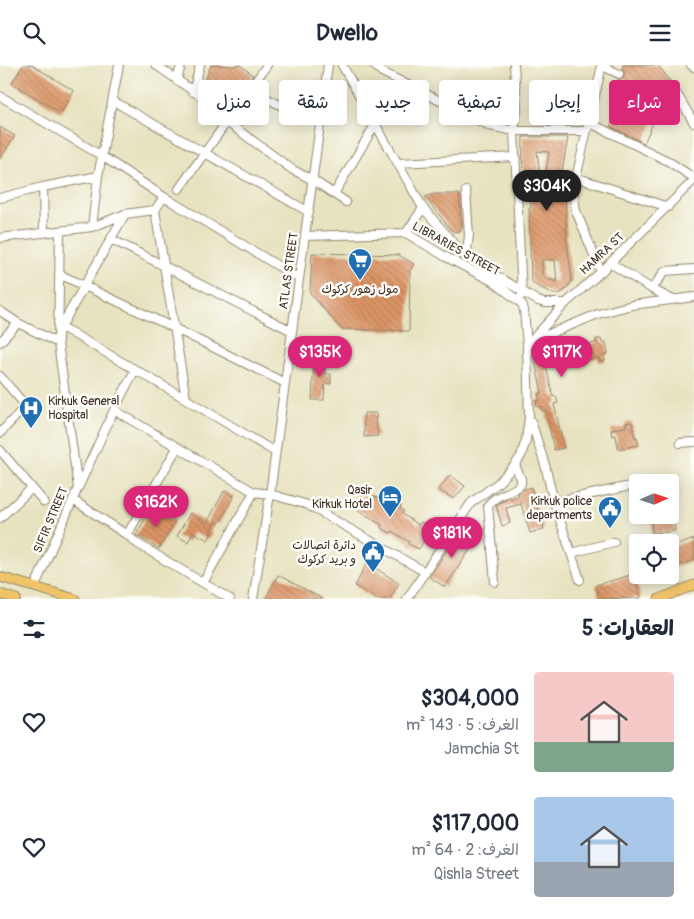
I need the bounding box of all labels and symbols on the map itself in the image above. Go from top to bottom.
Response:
pin: $304K [512,169,582,212]
street label: LIBRARIES STREET [410,219,503,279]
street label: HAMRA ST [577,230,627,278]
street label: ATLAS STREET [276,231,302,310]
supermarket icon: مول زهور كركوك [347,247,373,281]
place label: مول زهور كركوك [321,282,399,297]
pin: $135K [285,335,355,378]
pin: $117K [527,335,597,378]
place label: Kirkuk General Hospital [48,394,120,423]
hospital icon: Kirkuk General Hospital [18,395,44,429]
north arrow [629,474,679,524]
place label: Qasir Kirkuk Hotel [312,483,373,512]
street label: SIFIR STREET [30,484,72,555]
hotel icon: Qasir Kirkuk Hotel [377,484,403,518]
pin: $162K [121,485,191,528]
place label: Kirkuk police departments [527,494,593,523]
public building icon: Kirkuk police departments [597,495,623,529]
pin: $181K [417,517,487,559]
place label: دائرة اتصالات و بريد كركوك [292,538,356,567]
public building icon: دائرة اتصالات و بريد كركوك [360,539,386,573]

